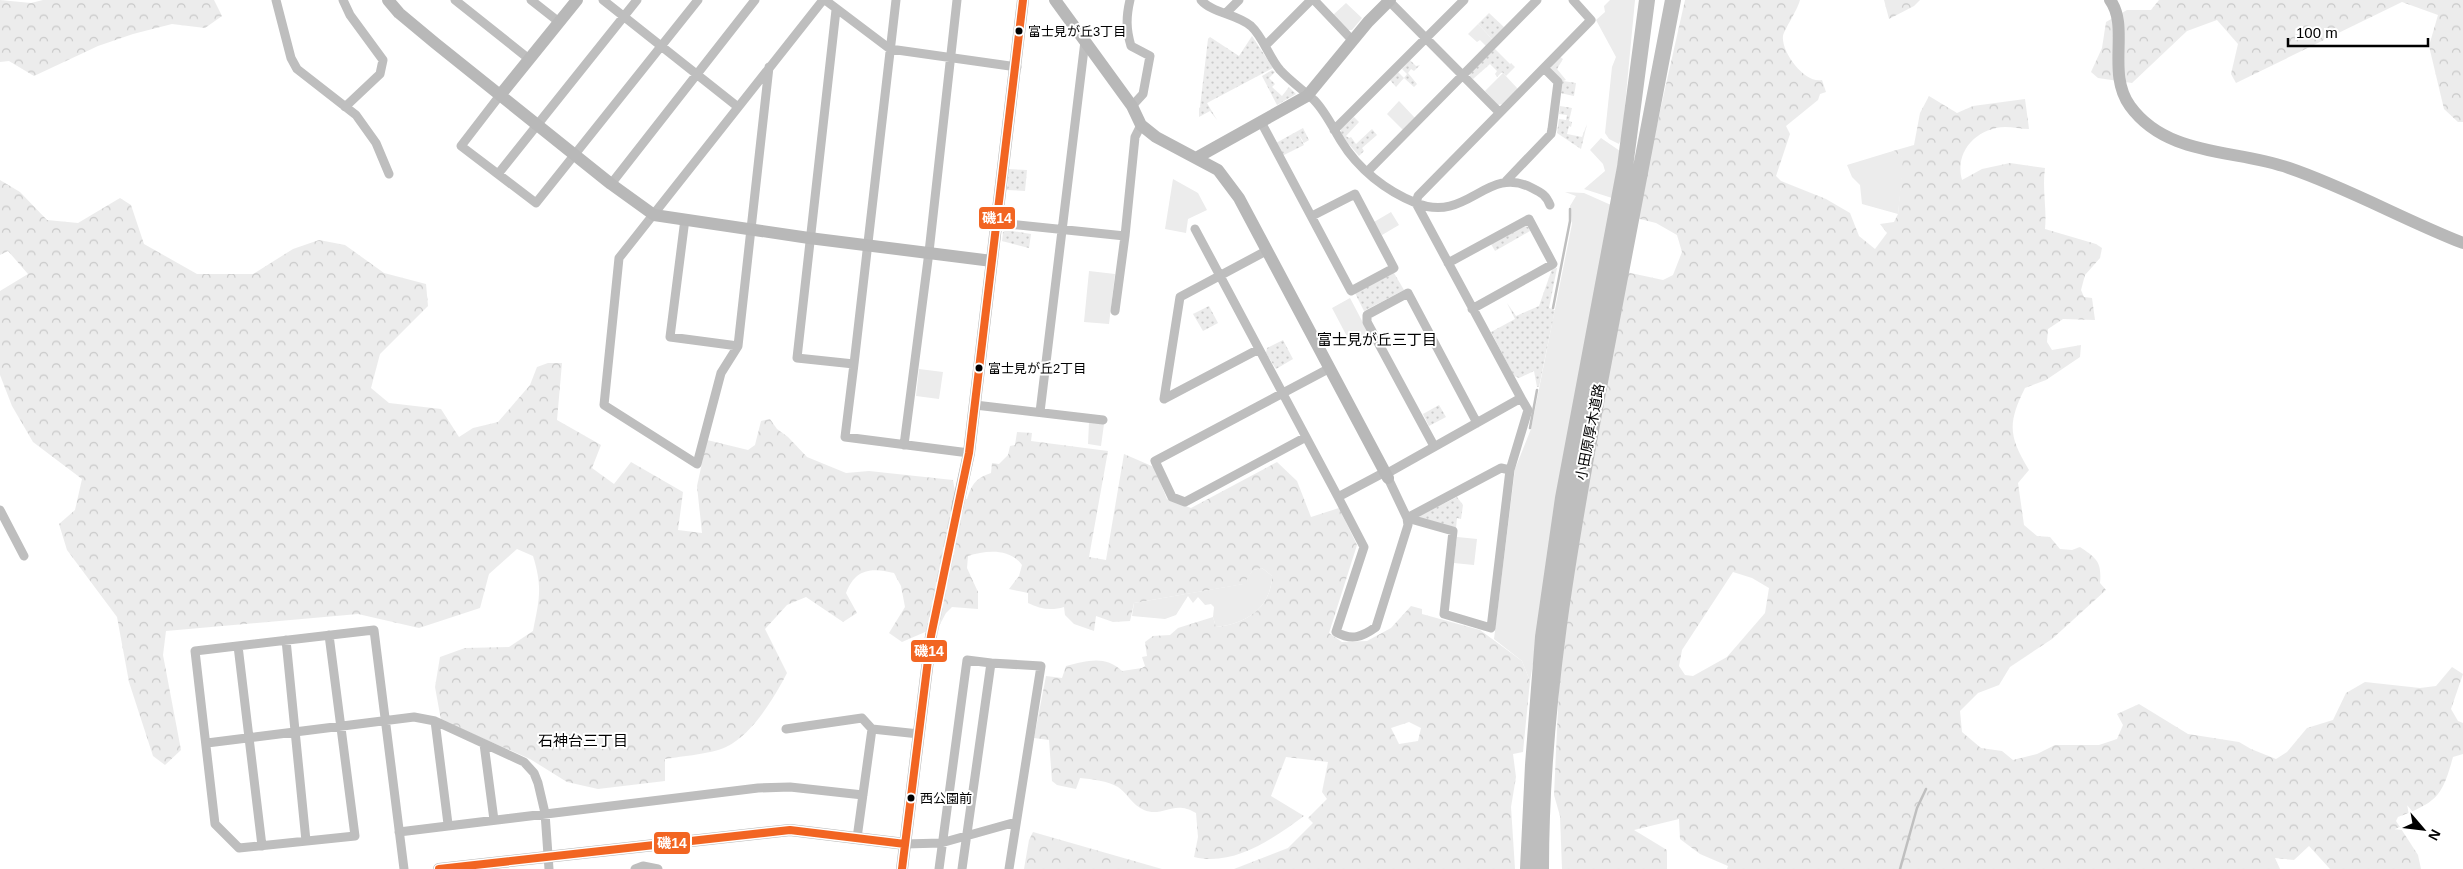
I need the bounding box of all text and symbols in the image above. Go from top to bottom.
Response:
scale bar [2288,15,2428,47]
place label: 富士見が丘3丁目 [1028,24,1126,39]
text: 100 m [2296,24,2338,41]
marker: 富士見が丘3丁目 [1014,26,1024,36]
line badge: 磯14 [978,206,1016,230]
text: 磯14 [981,210,1012,226]
district label: 富士見が丘三丁目 [1317,331,1437,348]
place label: 富士見が丘2丁目 [988,361,1086,376]
marker: 富士見が丘2丁目 [974,363,984,373]
street label: 小田原厚木道路 [1573,382,1607,482]
line badge: 磯14 [910,639,948,663]
text: 磯14 [913,643,944,659]
district label: 石神台三丁目 [538,732,628,749]
place label: 西公園前 [920,791,972,806]
marker: 西公園前 [906,793,916,803]
north arrow [2398,804,2448,854]
text: N [2425,827,2444,843]
line badge: 磯14 [653,831,691,855]
text: 磯14 [656,835,687,851]

